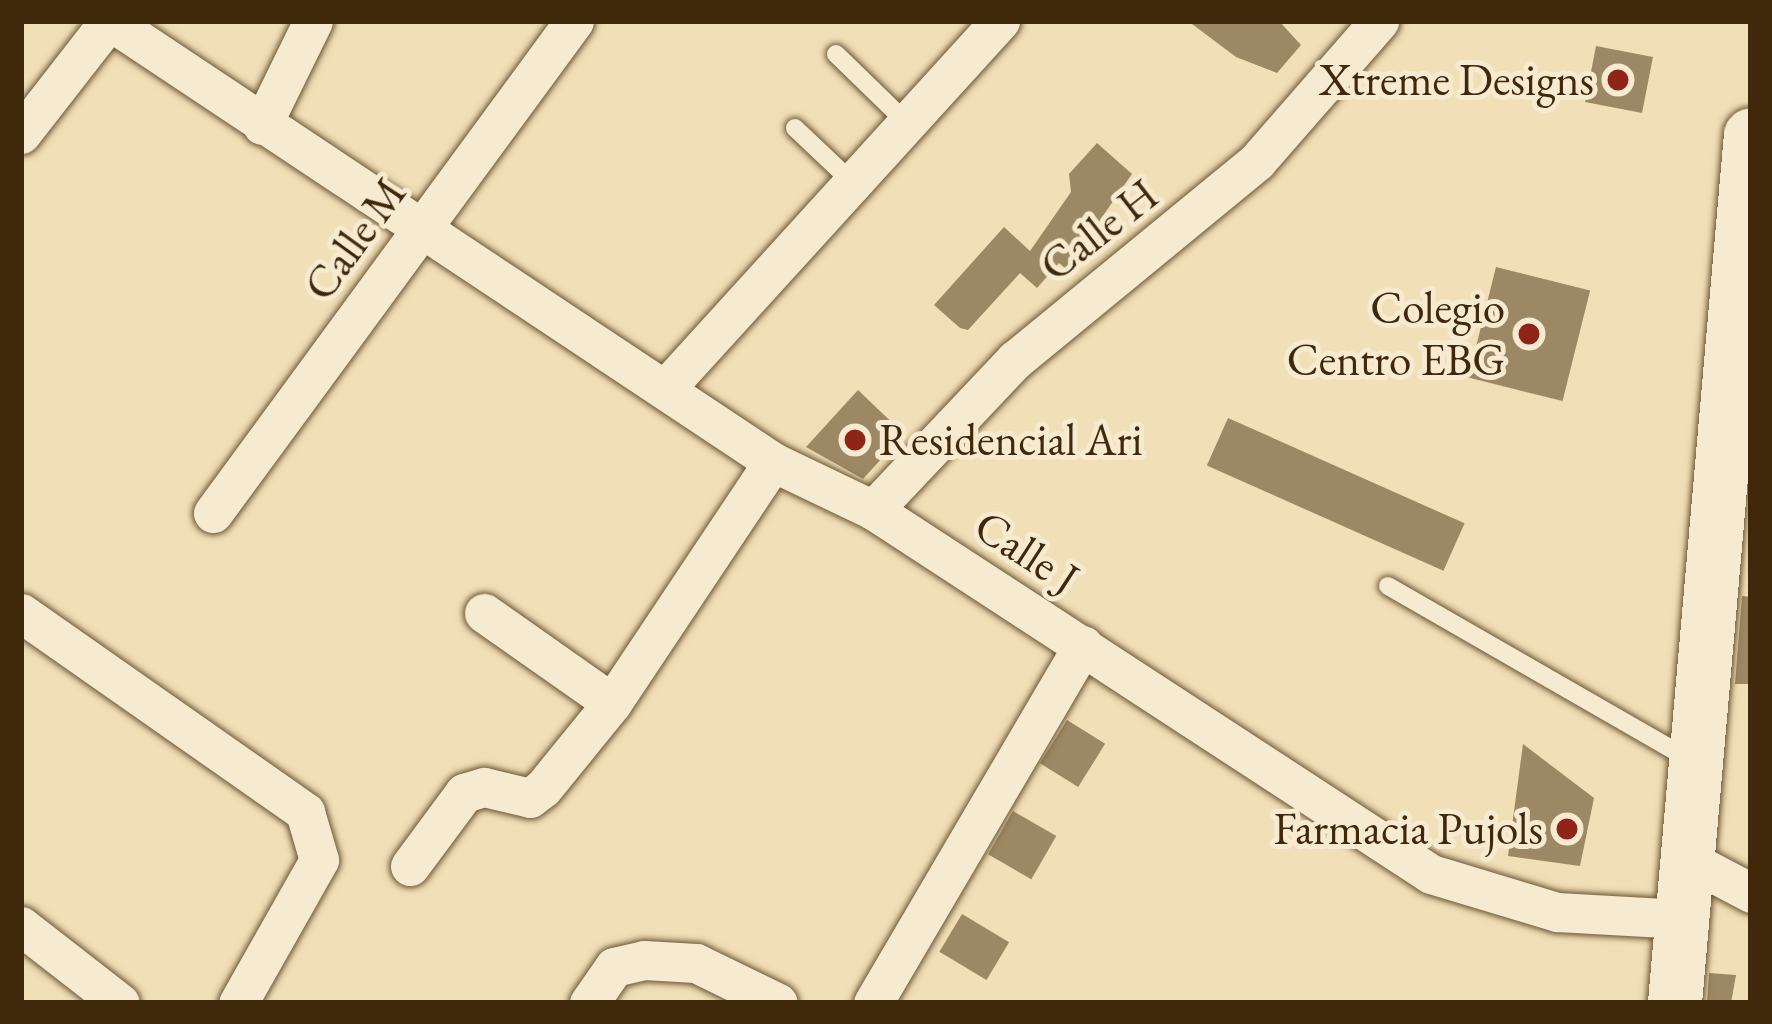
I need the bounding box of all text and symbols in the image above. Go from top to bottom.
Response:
place label: Xtreme Designs [1319,53,1594,107]
marker: Xtreme Designs [1605,67,1631,93]
street label: Calle M [292,167,418,311]
street label: Calle H [1029,167,1169,293]
place label: Colegio Centro EBG [1287,281,1505,387]
marker: Colegio Centro EBG [1516,321,1542,347]
place label: Residencial Ari [879,413,1143,467]
marker: Residencial Ari [842,427,868,453]
street label: Calle J [965,498,1089,606]
place label: Farmacia Pujols [1273,802,1543,856]
marker: Farmacia Pujols [1554,816,1580,842]

